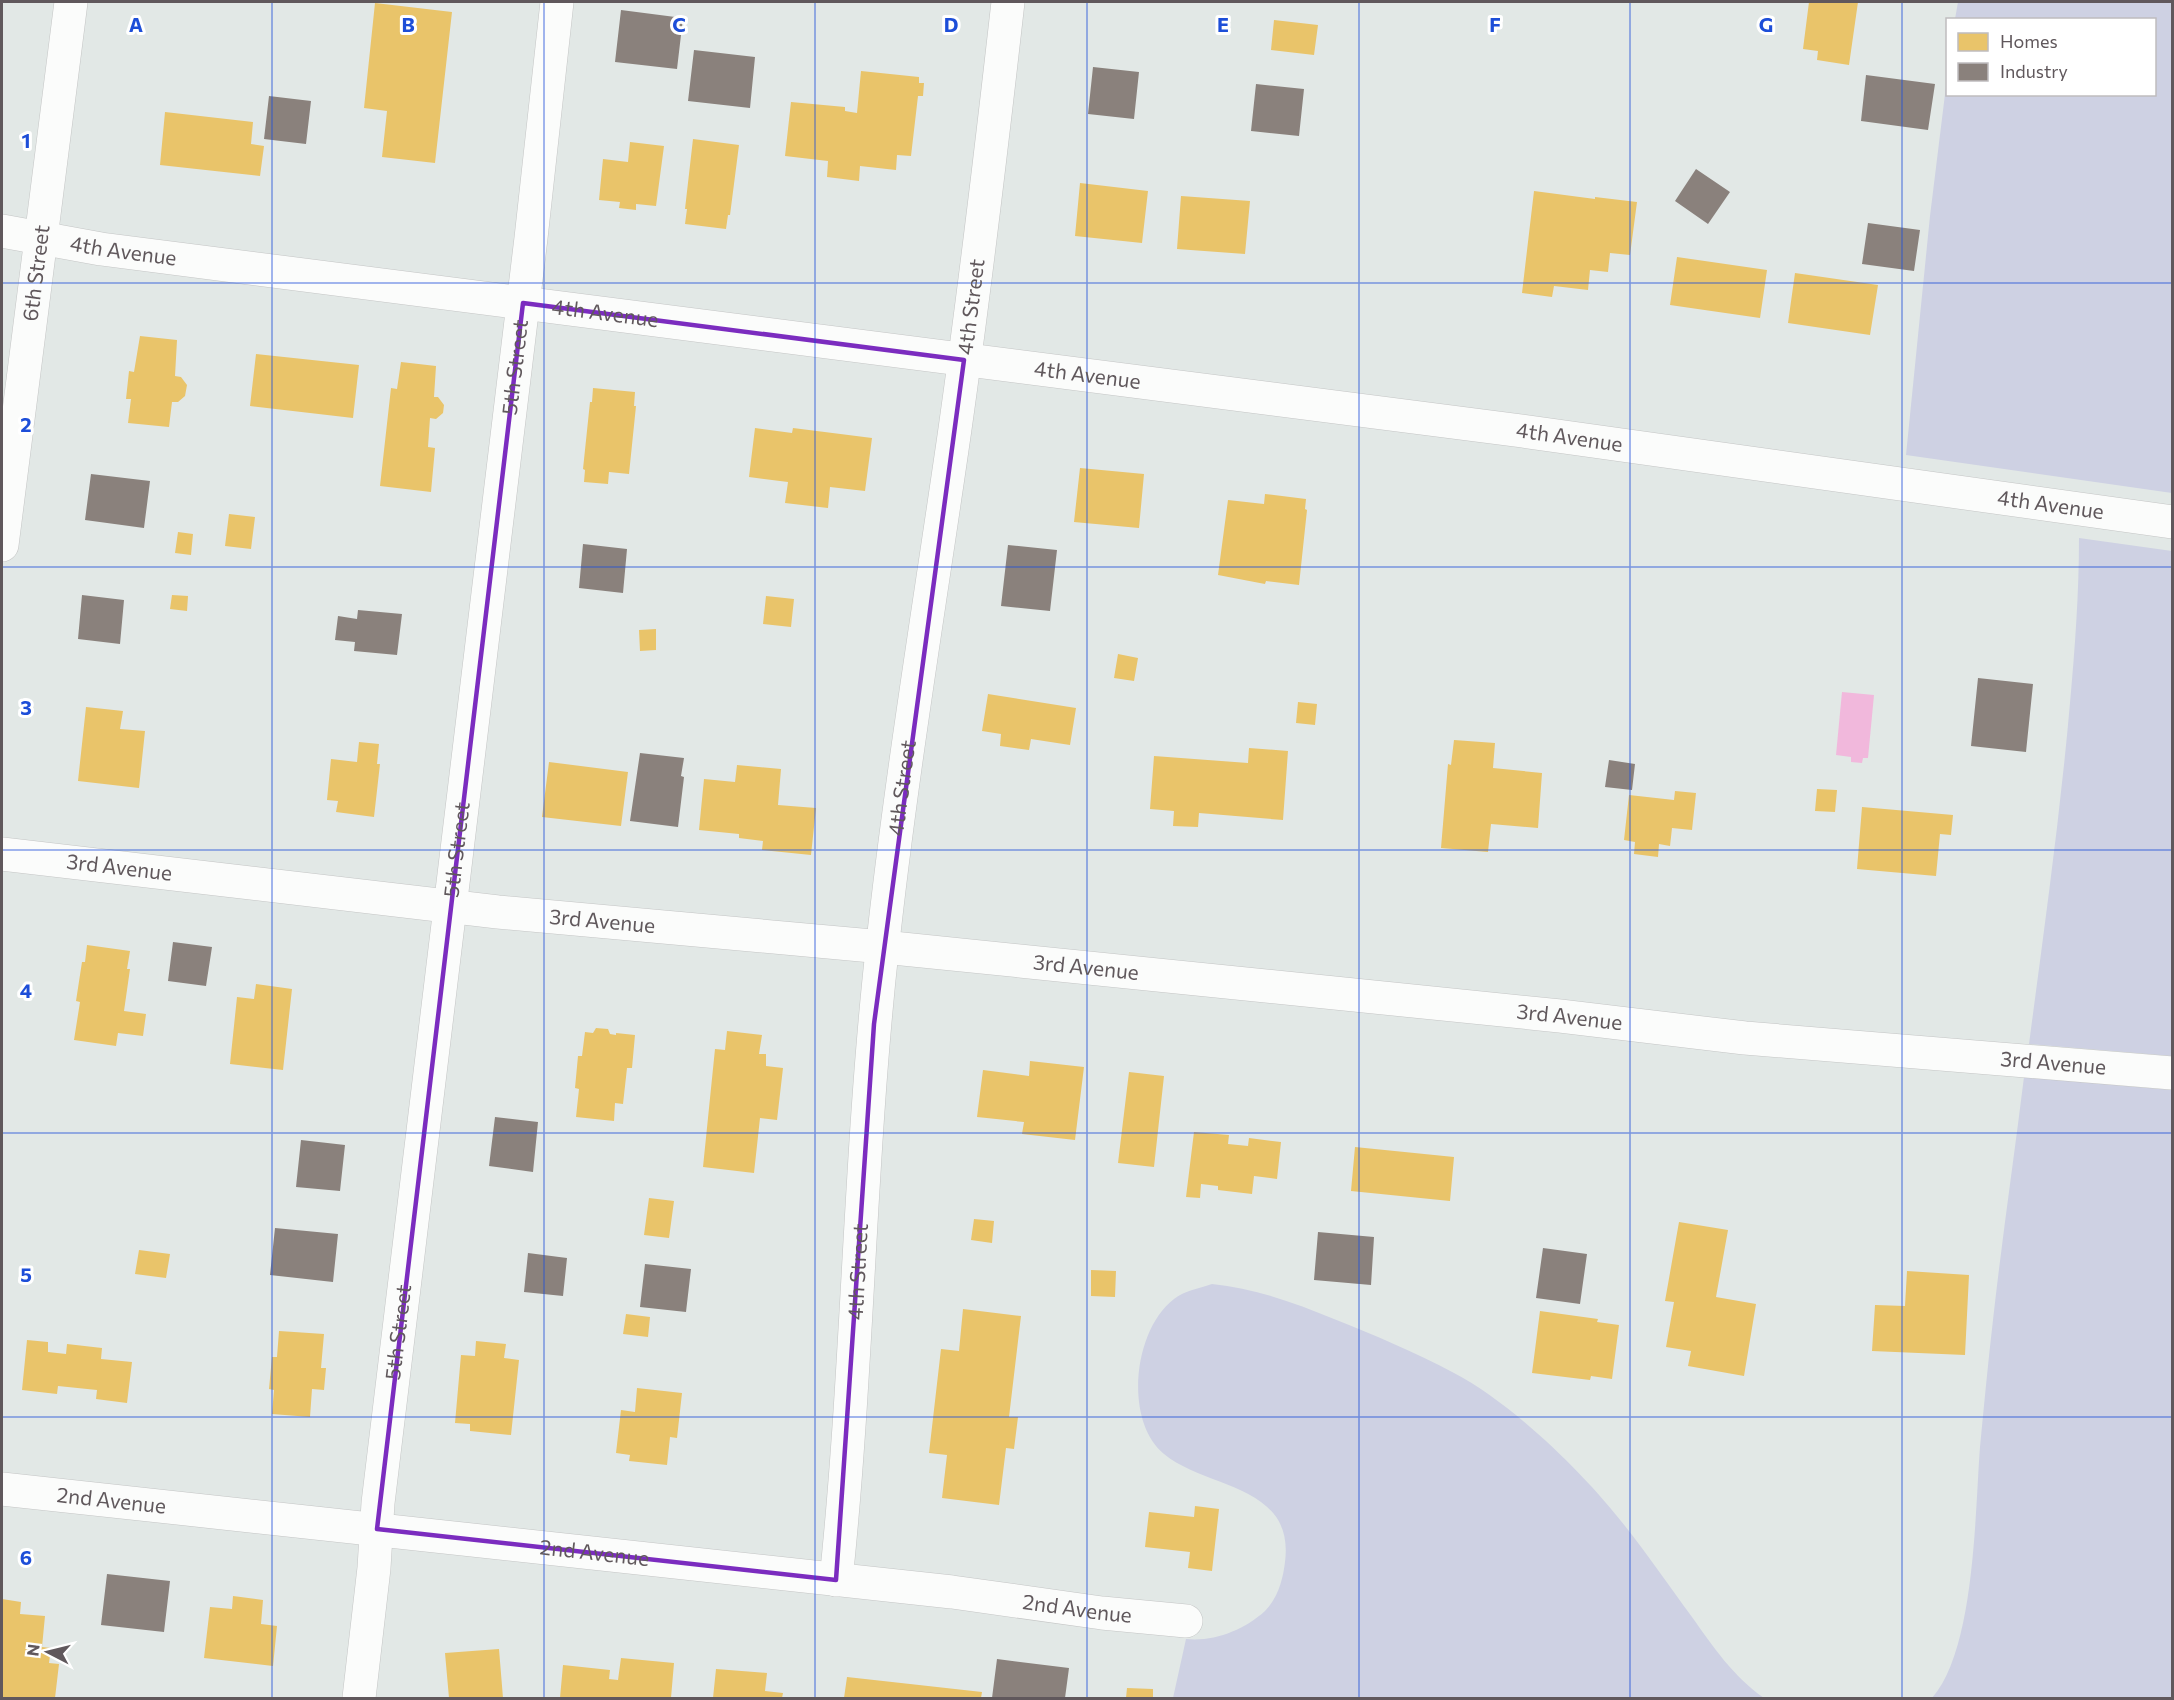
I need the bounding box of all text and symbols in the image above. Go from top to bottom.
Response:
text: A [129,12,143,36]
text: B [401,12,415,36]
text: C [672,12,686,36]
text: D [944,12,958,36]
text: E [1217,12,1229,36]
text: F [1489,12,1501,36]
text: G [1759,12,1773,36]
legend [1946,18,2156,96]
text: Homes [2000,30,2058,52]
text: Industry [2000,60,2068,82]
text: 1 [21,128,31,152]
street label: 6th Street [17,223,54,323]
street label: 4th Avenue [68,230,178,270]
street label: 4th Street [951,257,989,356]
street label: 4th Avenue [551,293,660,331]
street label: 5th Street [496,318,532,416]
street label: 4th Avenue [1033,355,1142,393]
text: 2 [20,412,32,436]
street label: 4th Avenue [1515,416,1624,456]
street label: 4th Avenue [1996,484,2106,523]
text: 3 [20,695,32,719]
street label: 4th Street [882,738,920,837]
street label: 5th Street [437,800,474,899]
street label: 3rd Avenue [65,848,174,885]
street label: 3rd Avenue [548,903,656,937]
street label: 3rd Avenue [1032,948,1140,984]
text: 4 [20,978,32,1002]
street label: 3rd Avenue [1516,998,1624,1034]
street label: 3rd Avenue [1999,1045,2107,1079]
street label: 4th Street [842,1223,872,1321]
text: 5 [20,1262,32,1286]
street label: 5th Street [379,1283,415,1381]
street label: 2nd Avenue [56,1481,168,1518]
street label: 2nd Avenue [539,1533,651,1570]
text: 6 [20,1545,32,1569]
street label: 2nd Avenue [1021,1588,1133,1627]
north arrow [18,1622,78,1682]
text: N [22,1643,43,1657]

